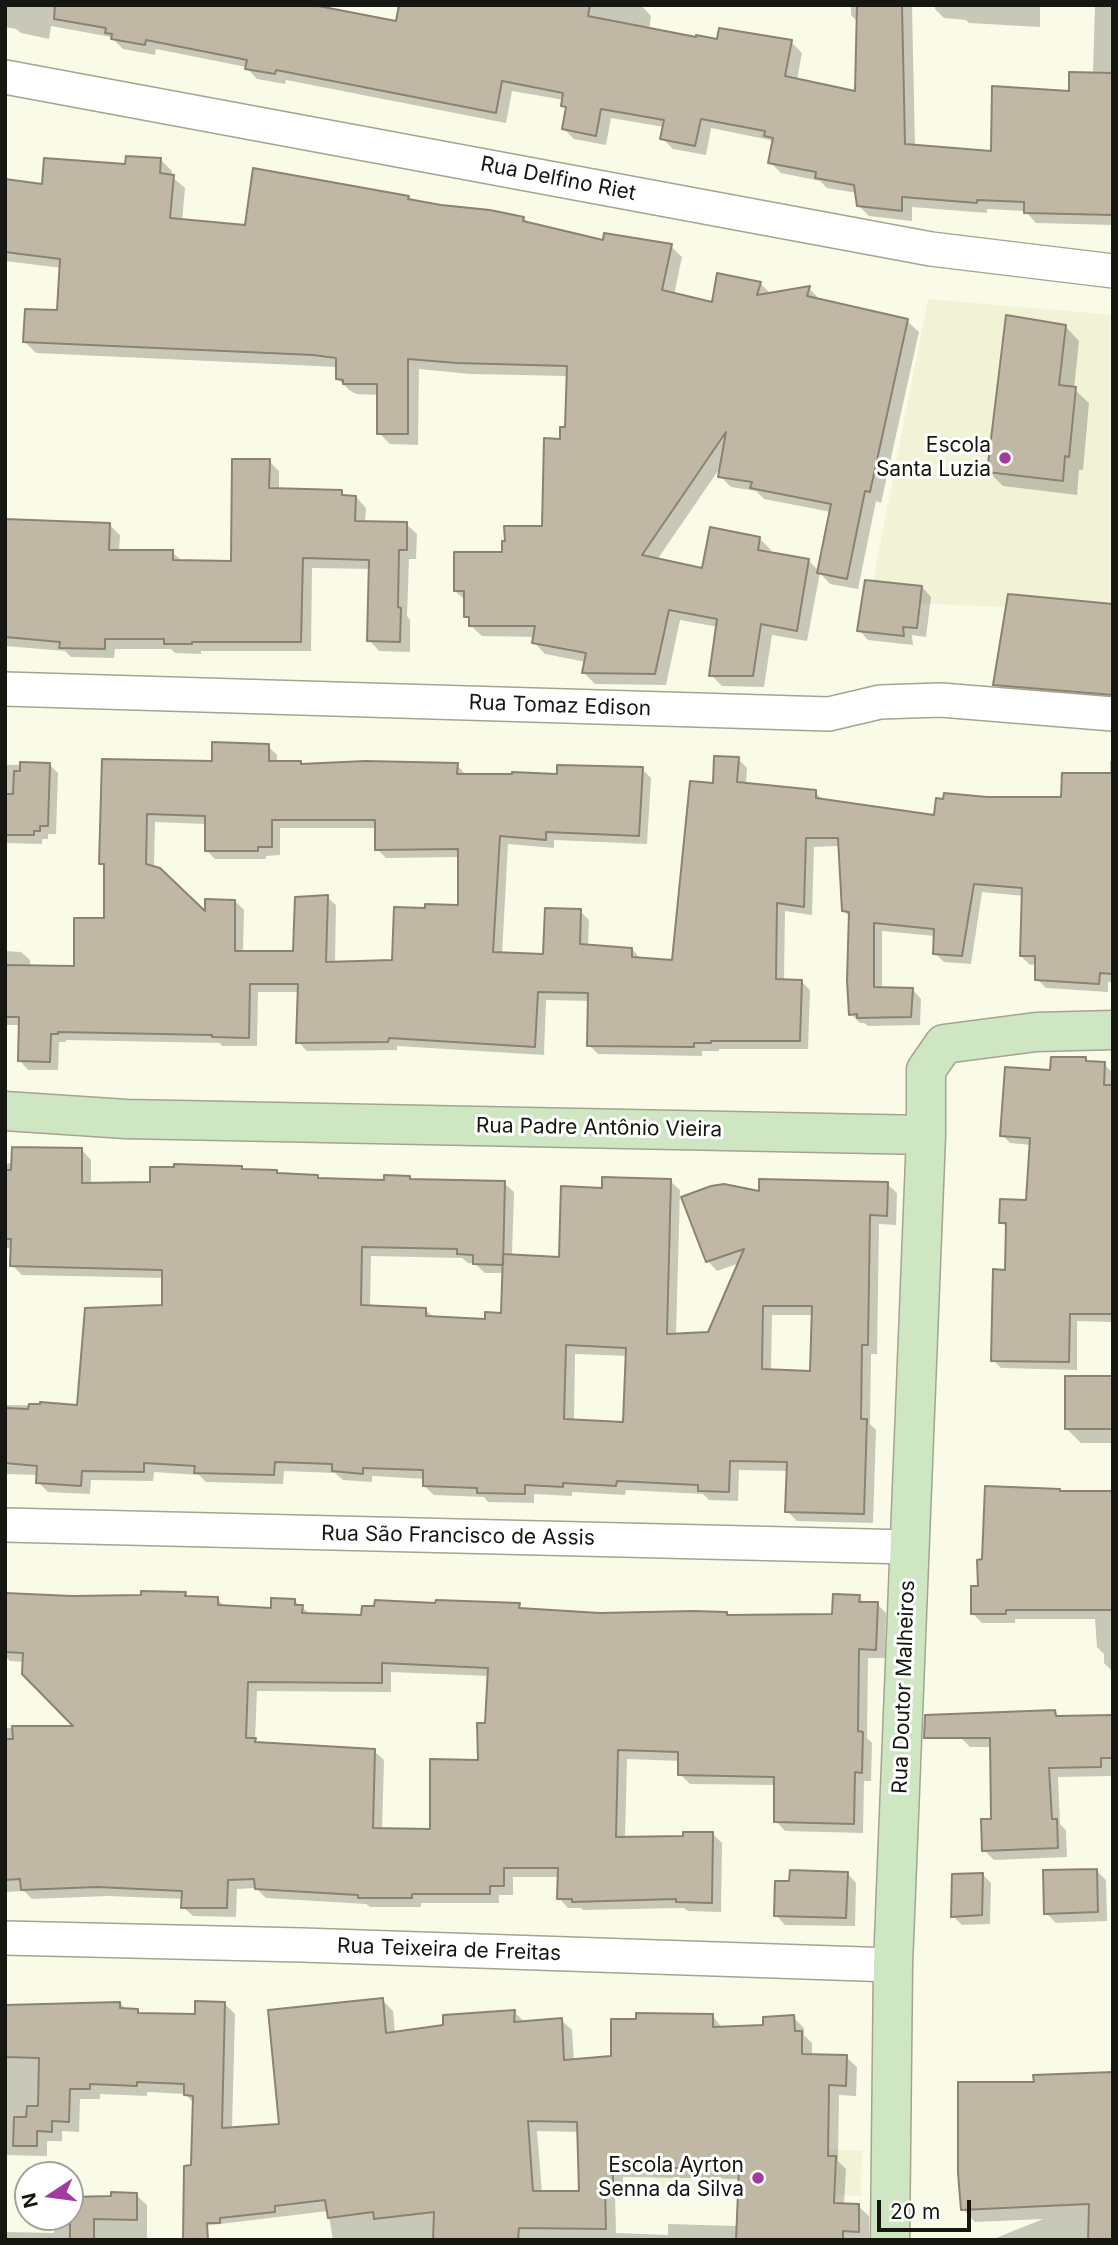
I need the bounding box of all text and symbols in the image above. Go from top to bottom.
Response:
street label: Rua Delfino Riet [478,152,638,206]
place label: Escola Santa Luzia [876,433,991,483]
marker: Escola Santa Luzia [997,450,1013,466]
street label: Rua Tomaz Edison [468,690,652,722]
street label: Rua Padre Antônio Vieira [476,1113,722,1143]
street label: Rua São Francisco de Assis [321,1521,595,1551]
street label: Rua Doutor Malheiros [888,1580,920,1794]
street label: Rua Teixeira de Freitas [336,1933,562,1967]
place label: Escola Ayrton Senna da Silva [598,2153,744,2203]
north arrow [14,2161,84,2231]
marker: Escola Ayrton Senna da Silva [750,2170,766,2186]
scale bar [880,2186,974,2230]
text: N [17,2191,43,2210]
text: 20 m [890,2199,940,2224]

